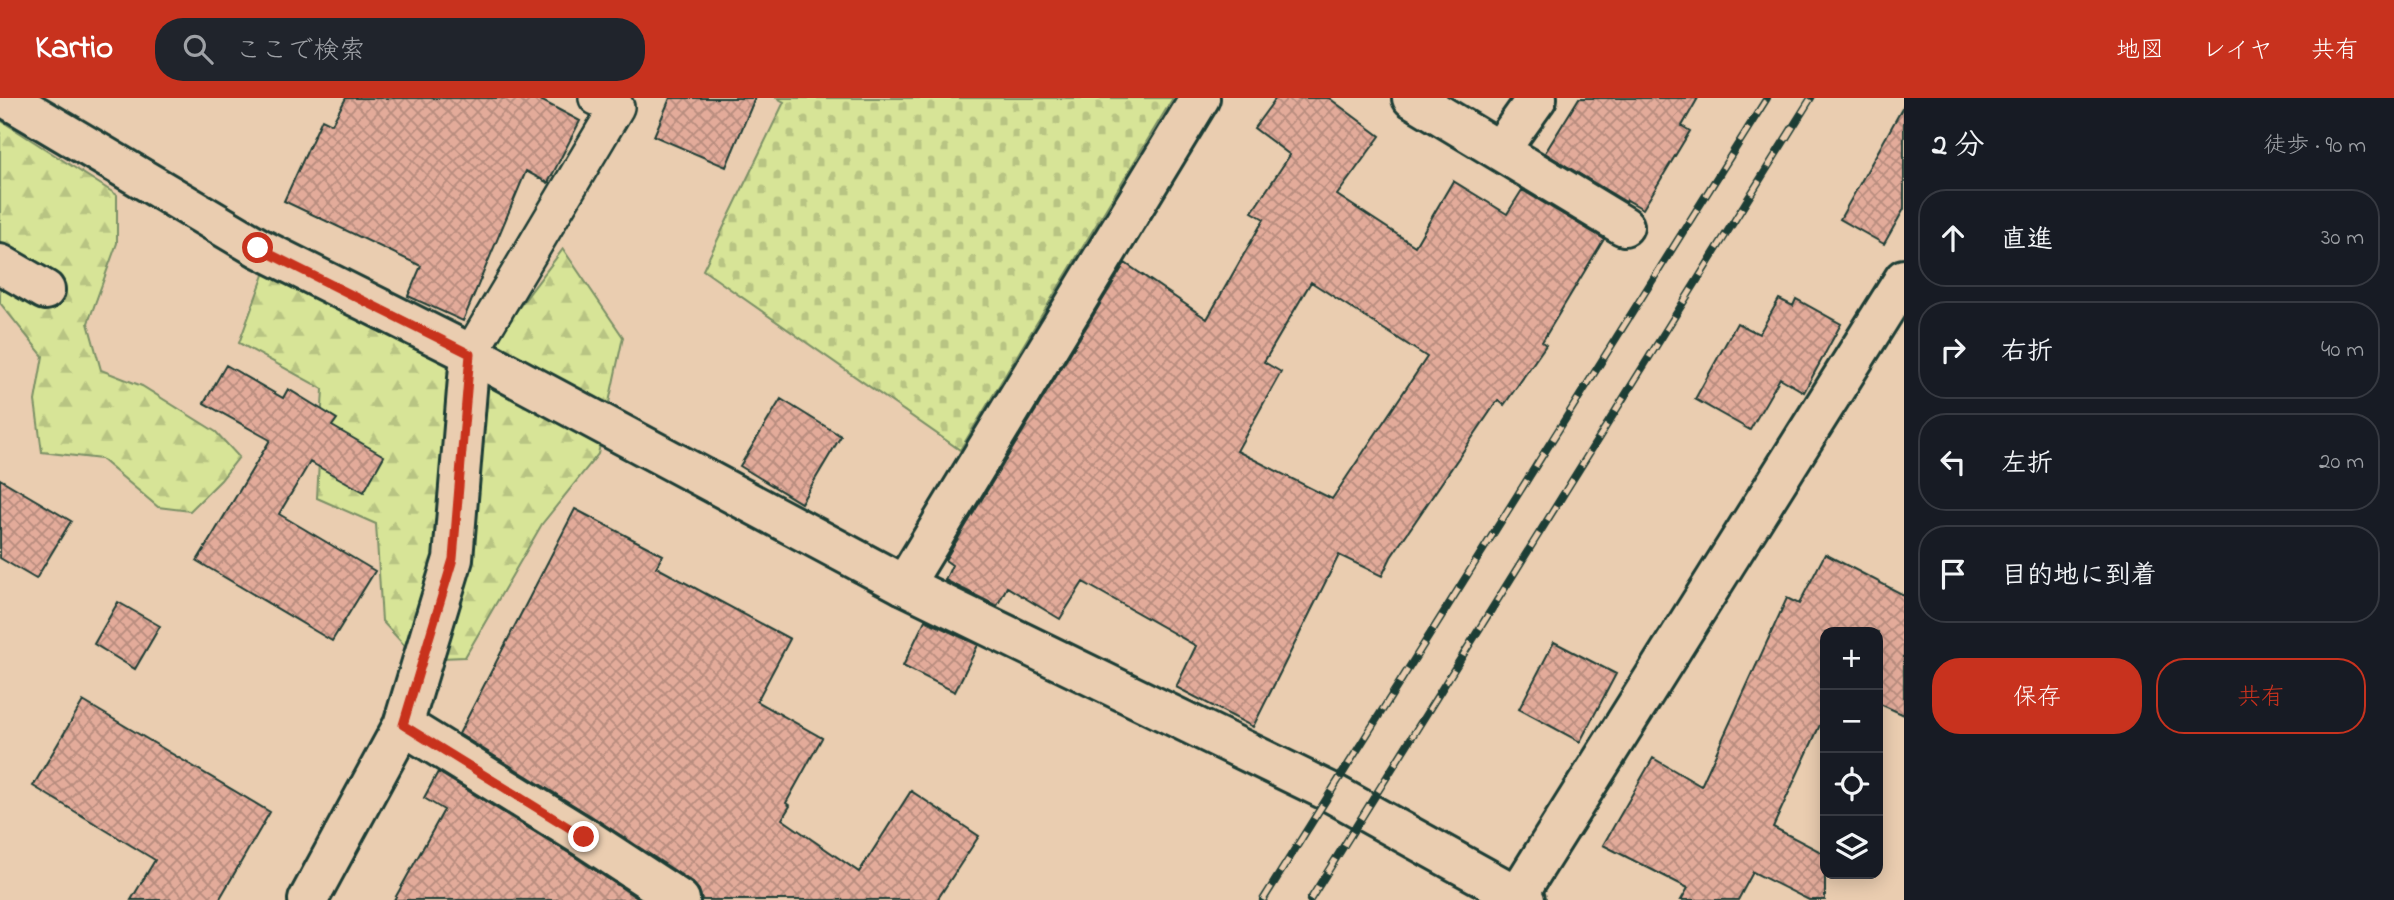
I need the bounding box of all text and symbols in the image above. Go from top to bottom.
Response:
search box [155,18,645,81]
text: Kartio [35,25,113,73]
icon: search [179,30,217,68]
text: ここで検索 [235,33,365,71]
text: 地図 [2116,34,2164,69]
text: レイヤ [2202,34,2273,69]
text: 共有 [2311,34,2359,69]
text: 2 分 [1932,125,1984,169]
text: 徒歩 · 90 m [2263,130,2366,163]
icon: ahead [1934,219,1972,257]
text: 直進 [2001,222,2053,260]
text: 30 m [2321,222,2364,255]
route start [242,232,273,263]
icon: right [1934,331,1972,369]
text: 右折 [2001,334,2053,372]
text: 40 m [2321,334,2364,367]
icon: left [1934,443,1972,481]
text: 左折 [2001,446,2053,484]
text: 20 m [2319,446,2364,479]
icon: arrive [1934,555,1972,593]
text: 目的地に到着 [2001,558,2157,596]
map controls [1820,627,1883,879]
button: + [1820,627,1883,690]
button: 保存 [1932,658,2142,734]
button: 共有 [2156,658,2366,734]
button: − [1820,690,1883,753]
button: locate [1820,753,1883,816]
button: layers [1820,816,1883,879]
route end [568,821,599,852]

